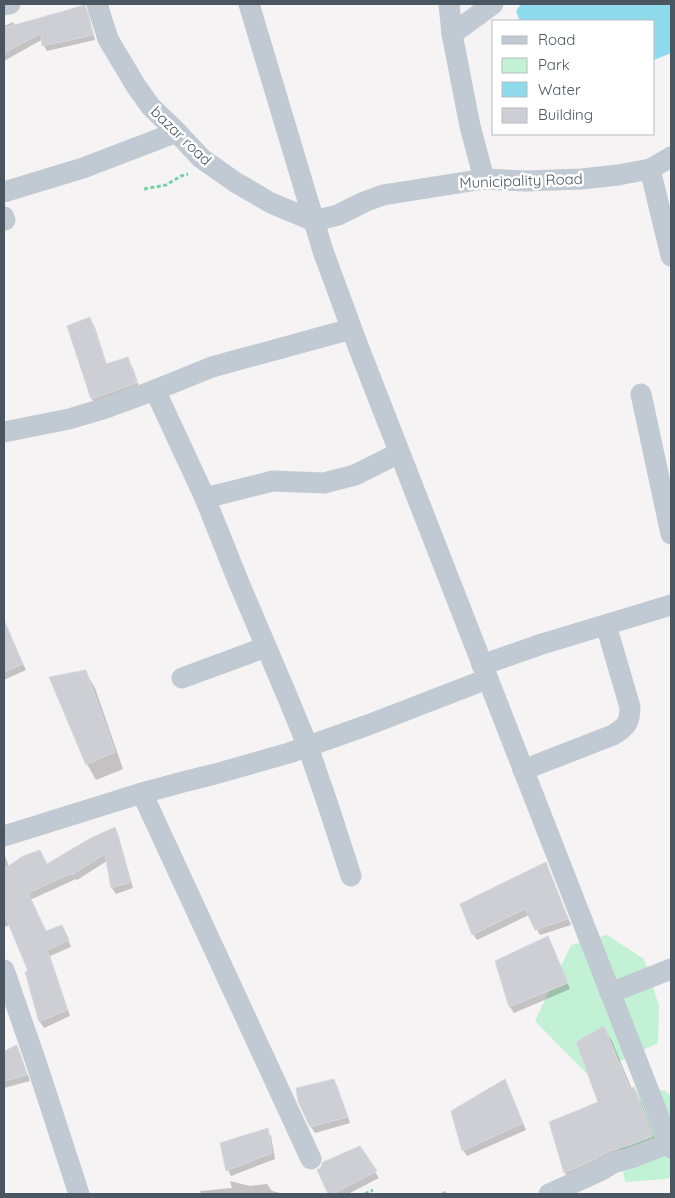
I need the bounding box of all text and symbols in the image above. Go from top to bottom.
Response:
legend [492,20,655,135]
text: Road [538,30,575,49]
text: Park [538,55,570,74]
text: Water [538,80,581,99]
street label: bazar road [147,102,216,169]
text: Building [538,105,593,124]
street label: Municipality Road [459,169,583,192]

